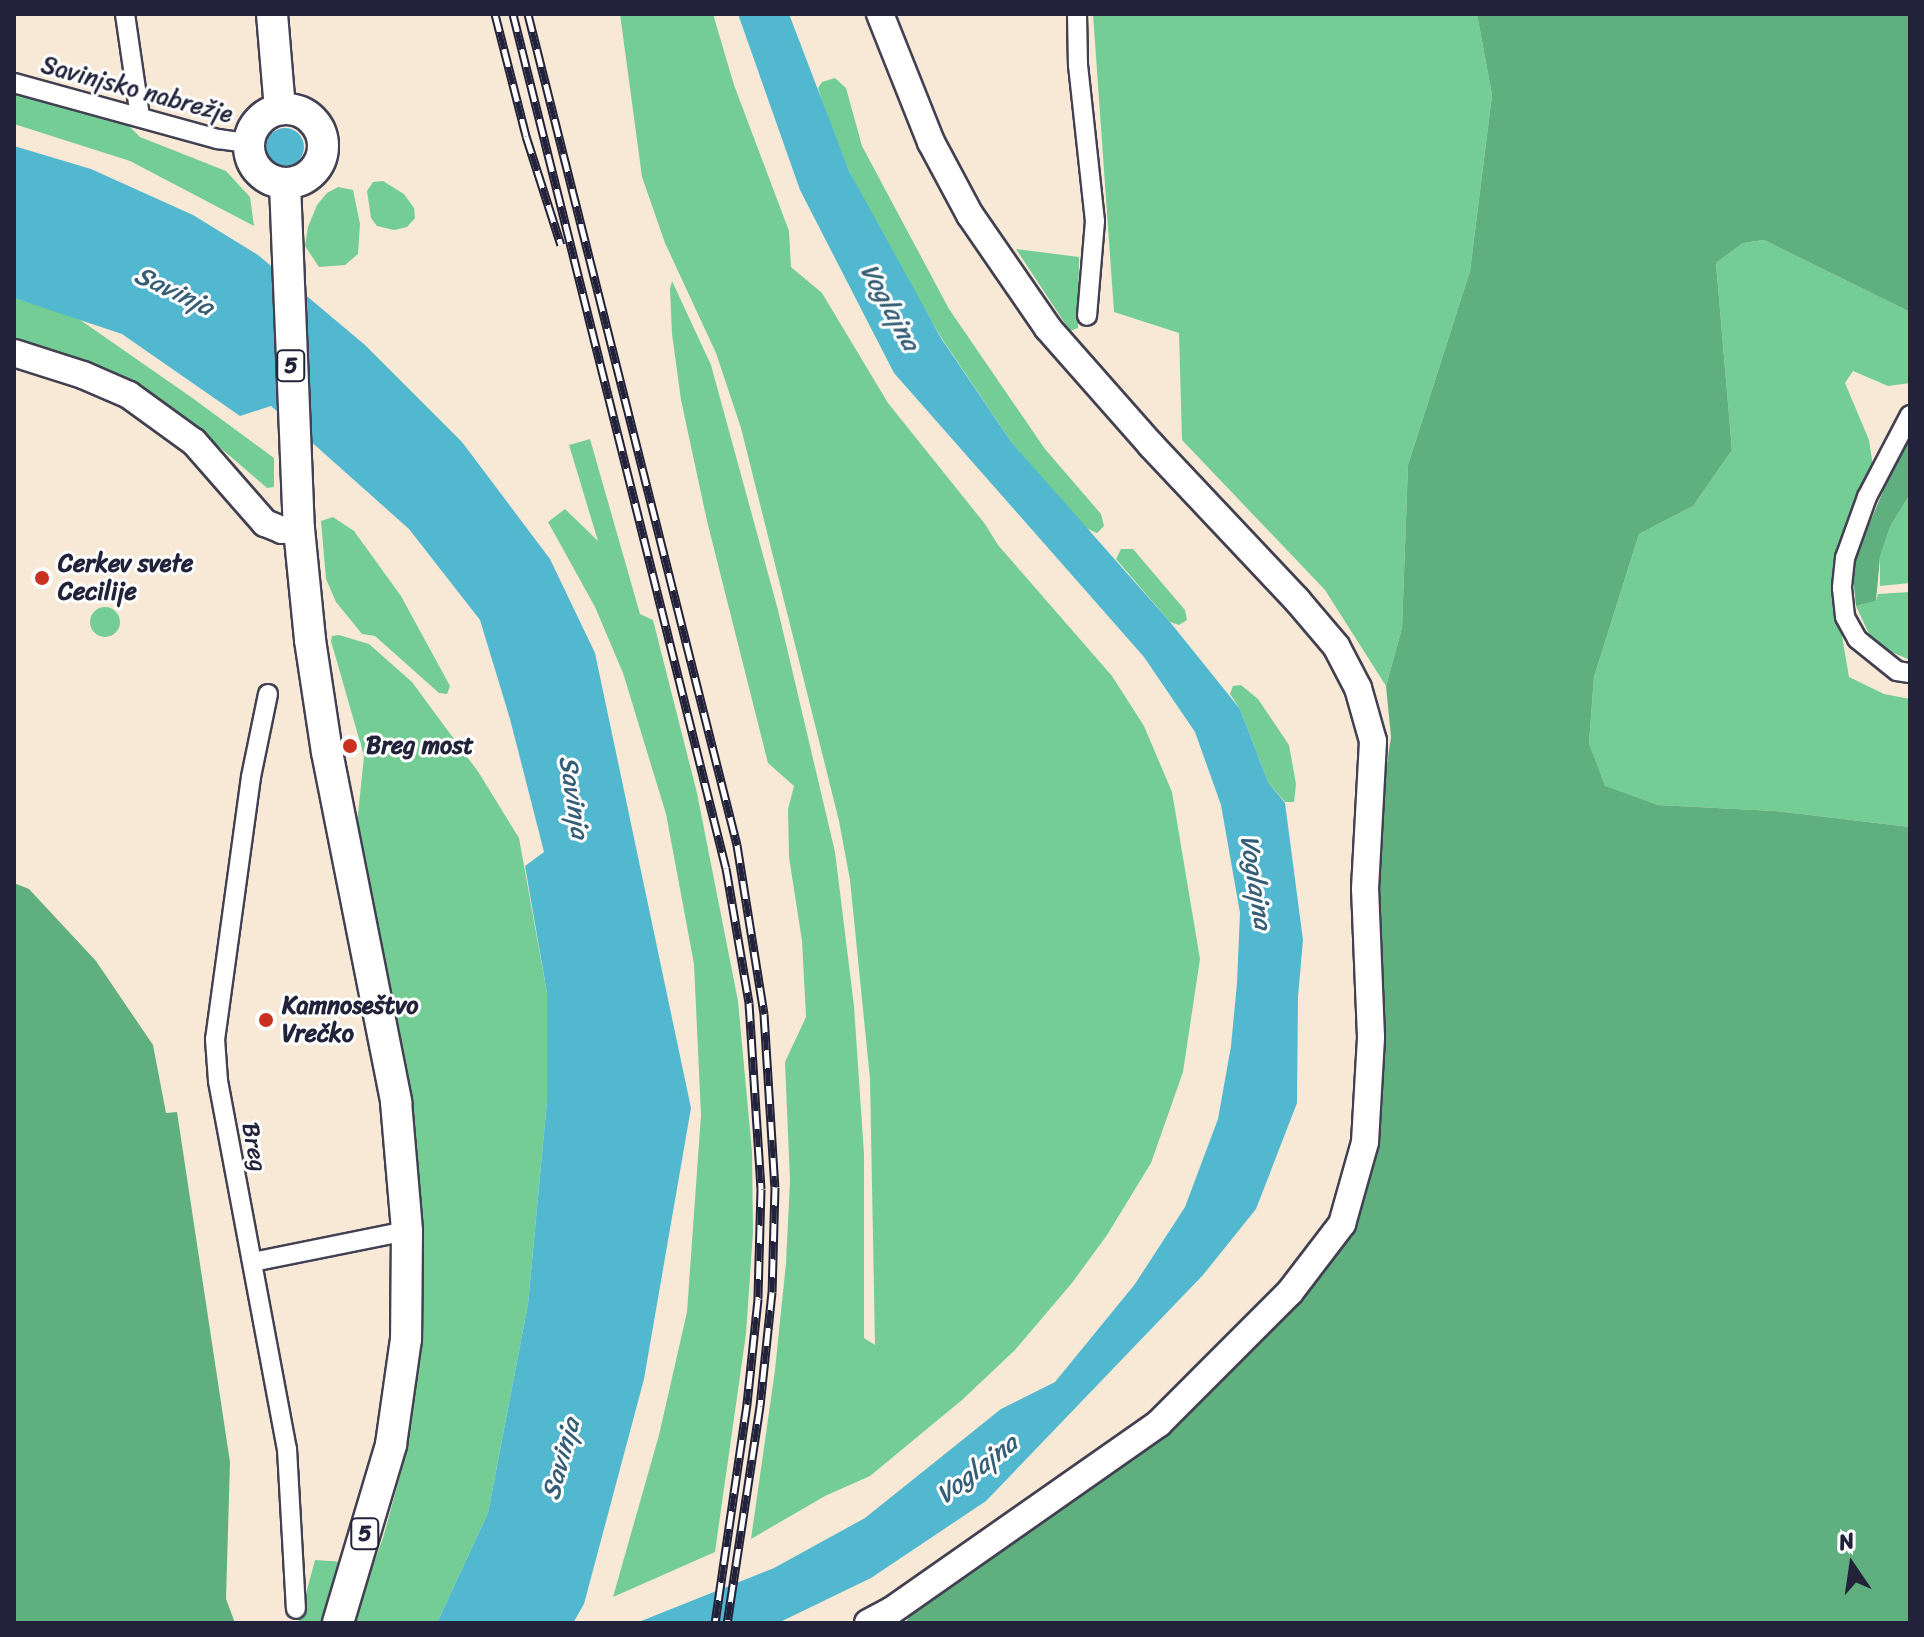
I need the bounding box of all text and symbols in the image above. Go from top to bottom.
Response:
street label: Savinjsko nabrežje [37,50,237,130]
water label: Voglajna [853,258,927,356]
water label: Savinja [130,259,218,323]
road number: 5 [275,348,307,384]
place label: Cerkev svete Cecilije [58,550,194,606]
marker: Cerkev svete Cecilije [33,569,51,587]
place label: Breg most [366,732,473,760]
marker: Breg most [341,737,359,755]
water label: Savinja [552,753,596,841]
water label: Voglajna [1233,833,1279,931]
place label: Kamnoseštvo Vrečko [282,992,418,1048]
marker: Kamnoseštvo Vrečko [257,1011,275,1029]
street label: Breg [235,1120,273,1174]
water label: Savinja [535,1415,587,1503]
water label: Voglajna [930,1428,1024,1510]
road number: 5 [349,1516,381,1552]
text: N [1835,1520,1858,1562]
north arrow [1812,1525,1892,1605]

